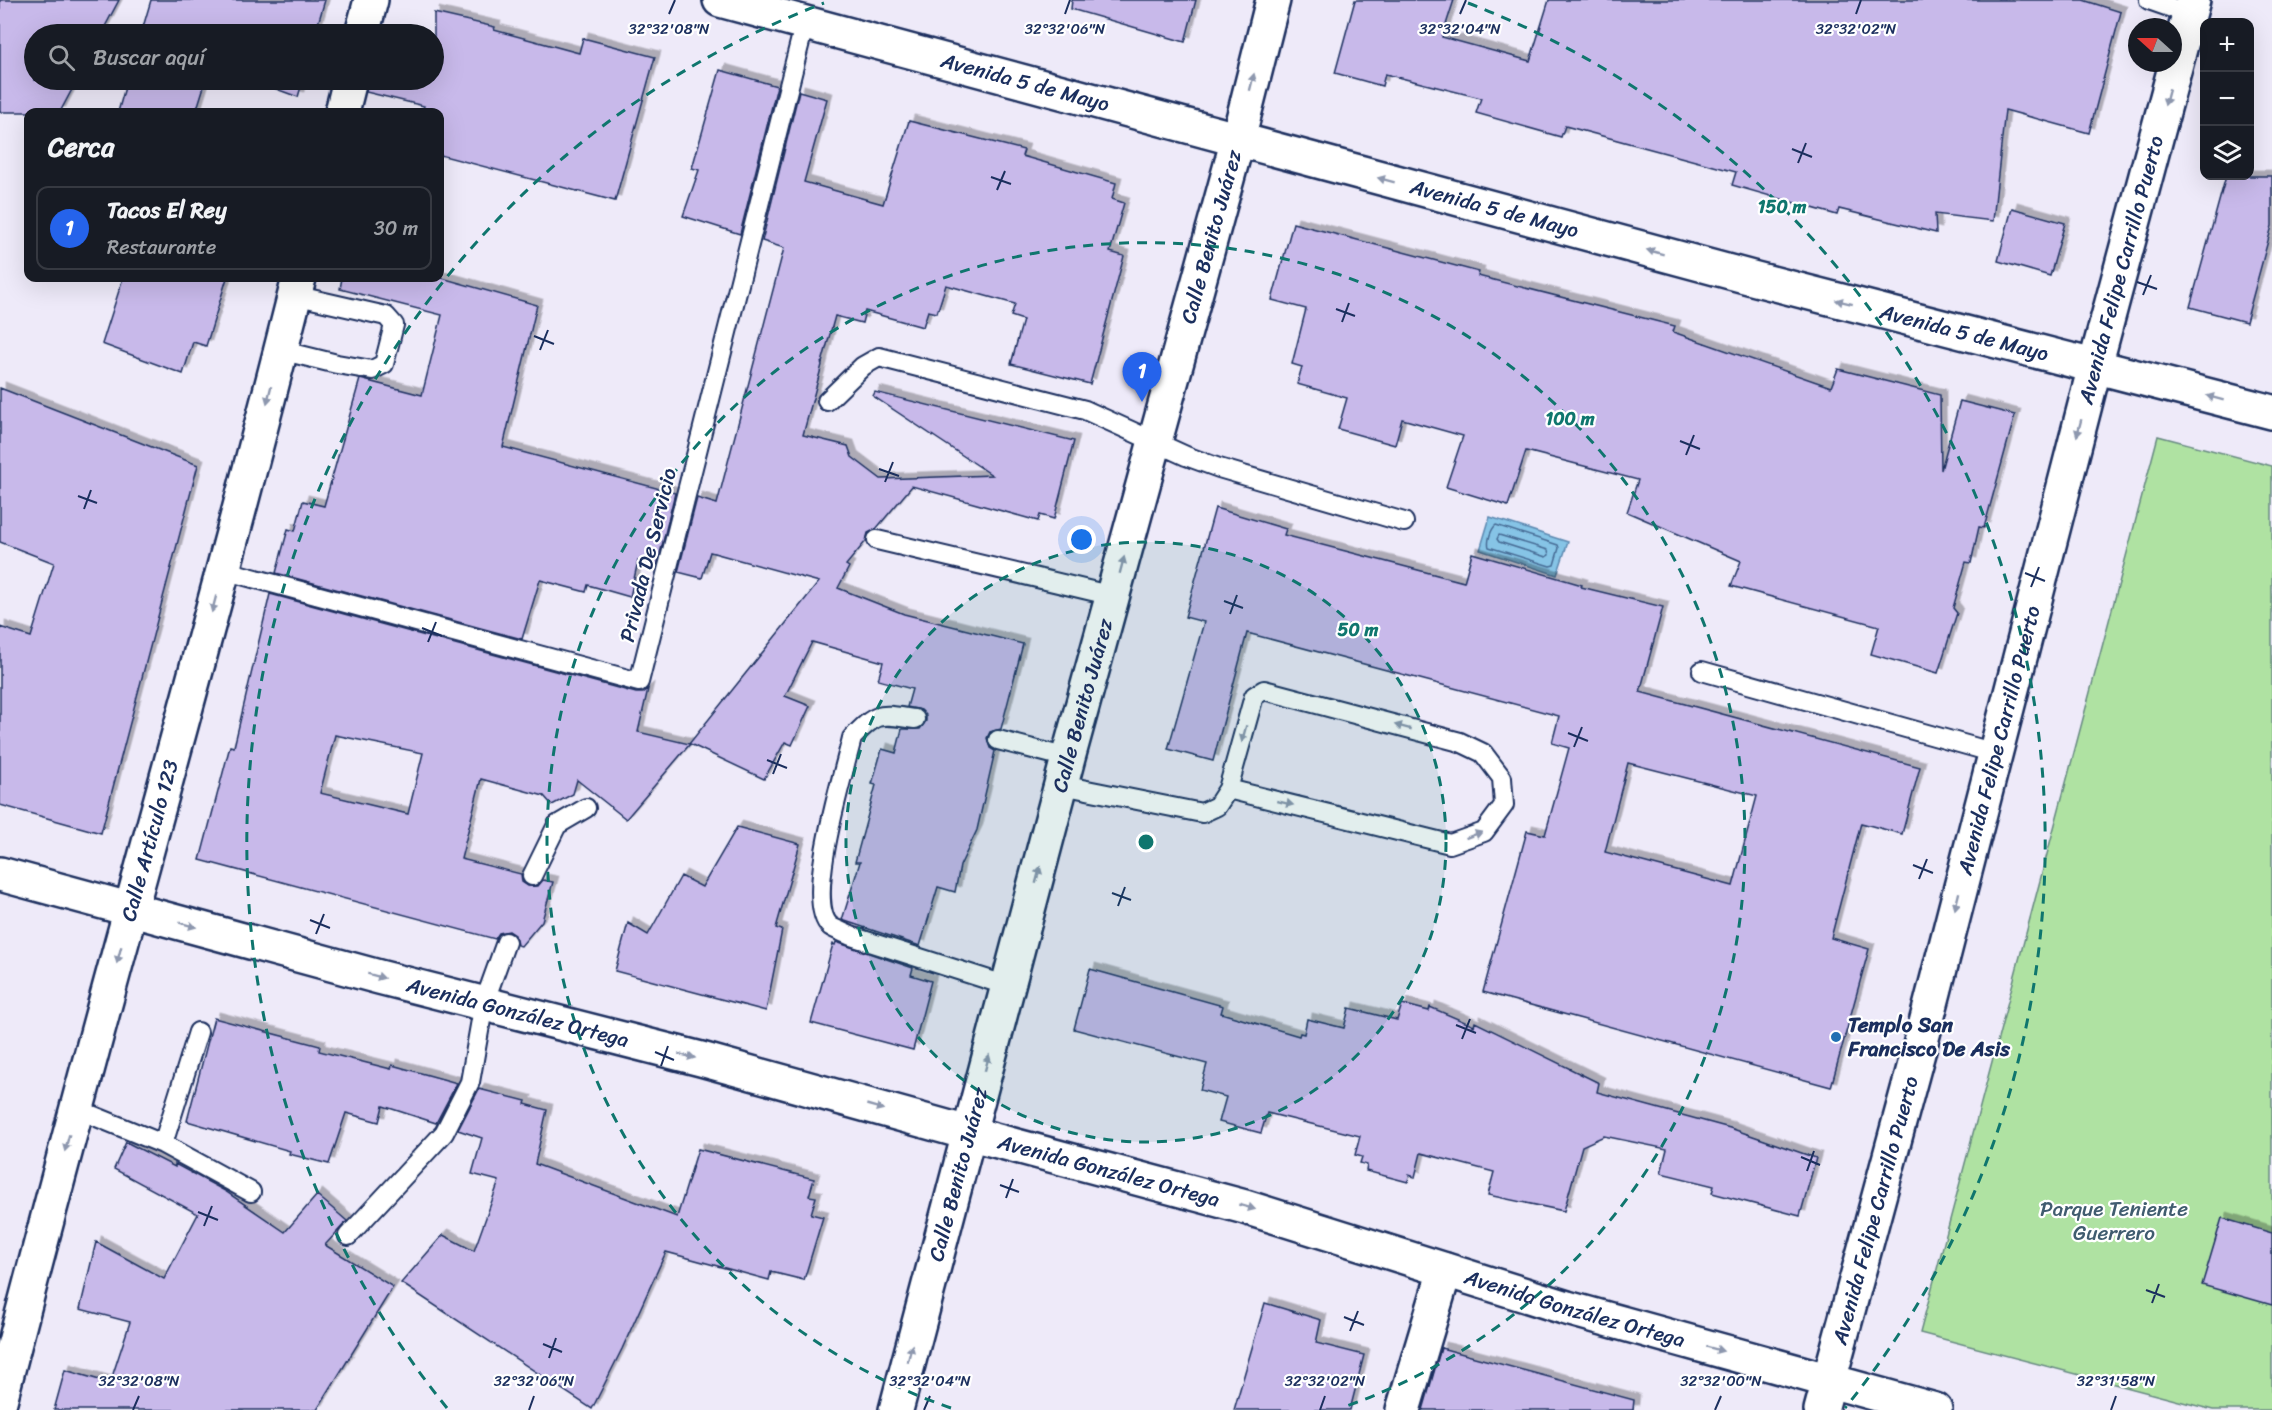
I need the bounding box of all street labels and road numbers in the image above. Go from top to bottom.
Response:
street label: Avenida 5 de Mayo [936,41,1114,123]
street label: Avenida Felipe Carrillo Puerto [2067,131,2175,409]
street label: Calle Benito Juárez [1169,145,1253,328]
street label: Avenida 5 de Mayo [1405,167,1583,249]
street label: Avenida 5 de Mayo [1875,292,2053,373]
street label: Privada De Servicio [608,464,688,646]
street label: Avenida Felipe Carrillo Puerto [1946,601,2052,880]
street label: Calle Benito Juárez [1041,614,1125,797]
street label: Calle Artículo 123 [109,755,190,926]
street label: Avenida González Ortega [401,966,634,1059]
street label: Avenida Felipe Carrillo Puerto [1820,1072,1930,1350]
street label: Calle Benito Juárez [917,1083,999,1266]
street label: Avenida González Ortega [993,1123,1225,1219]
street label: Avenida González Ortega [1459,1258,1690,1359]

